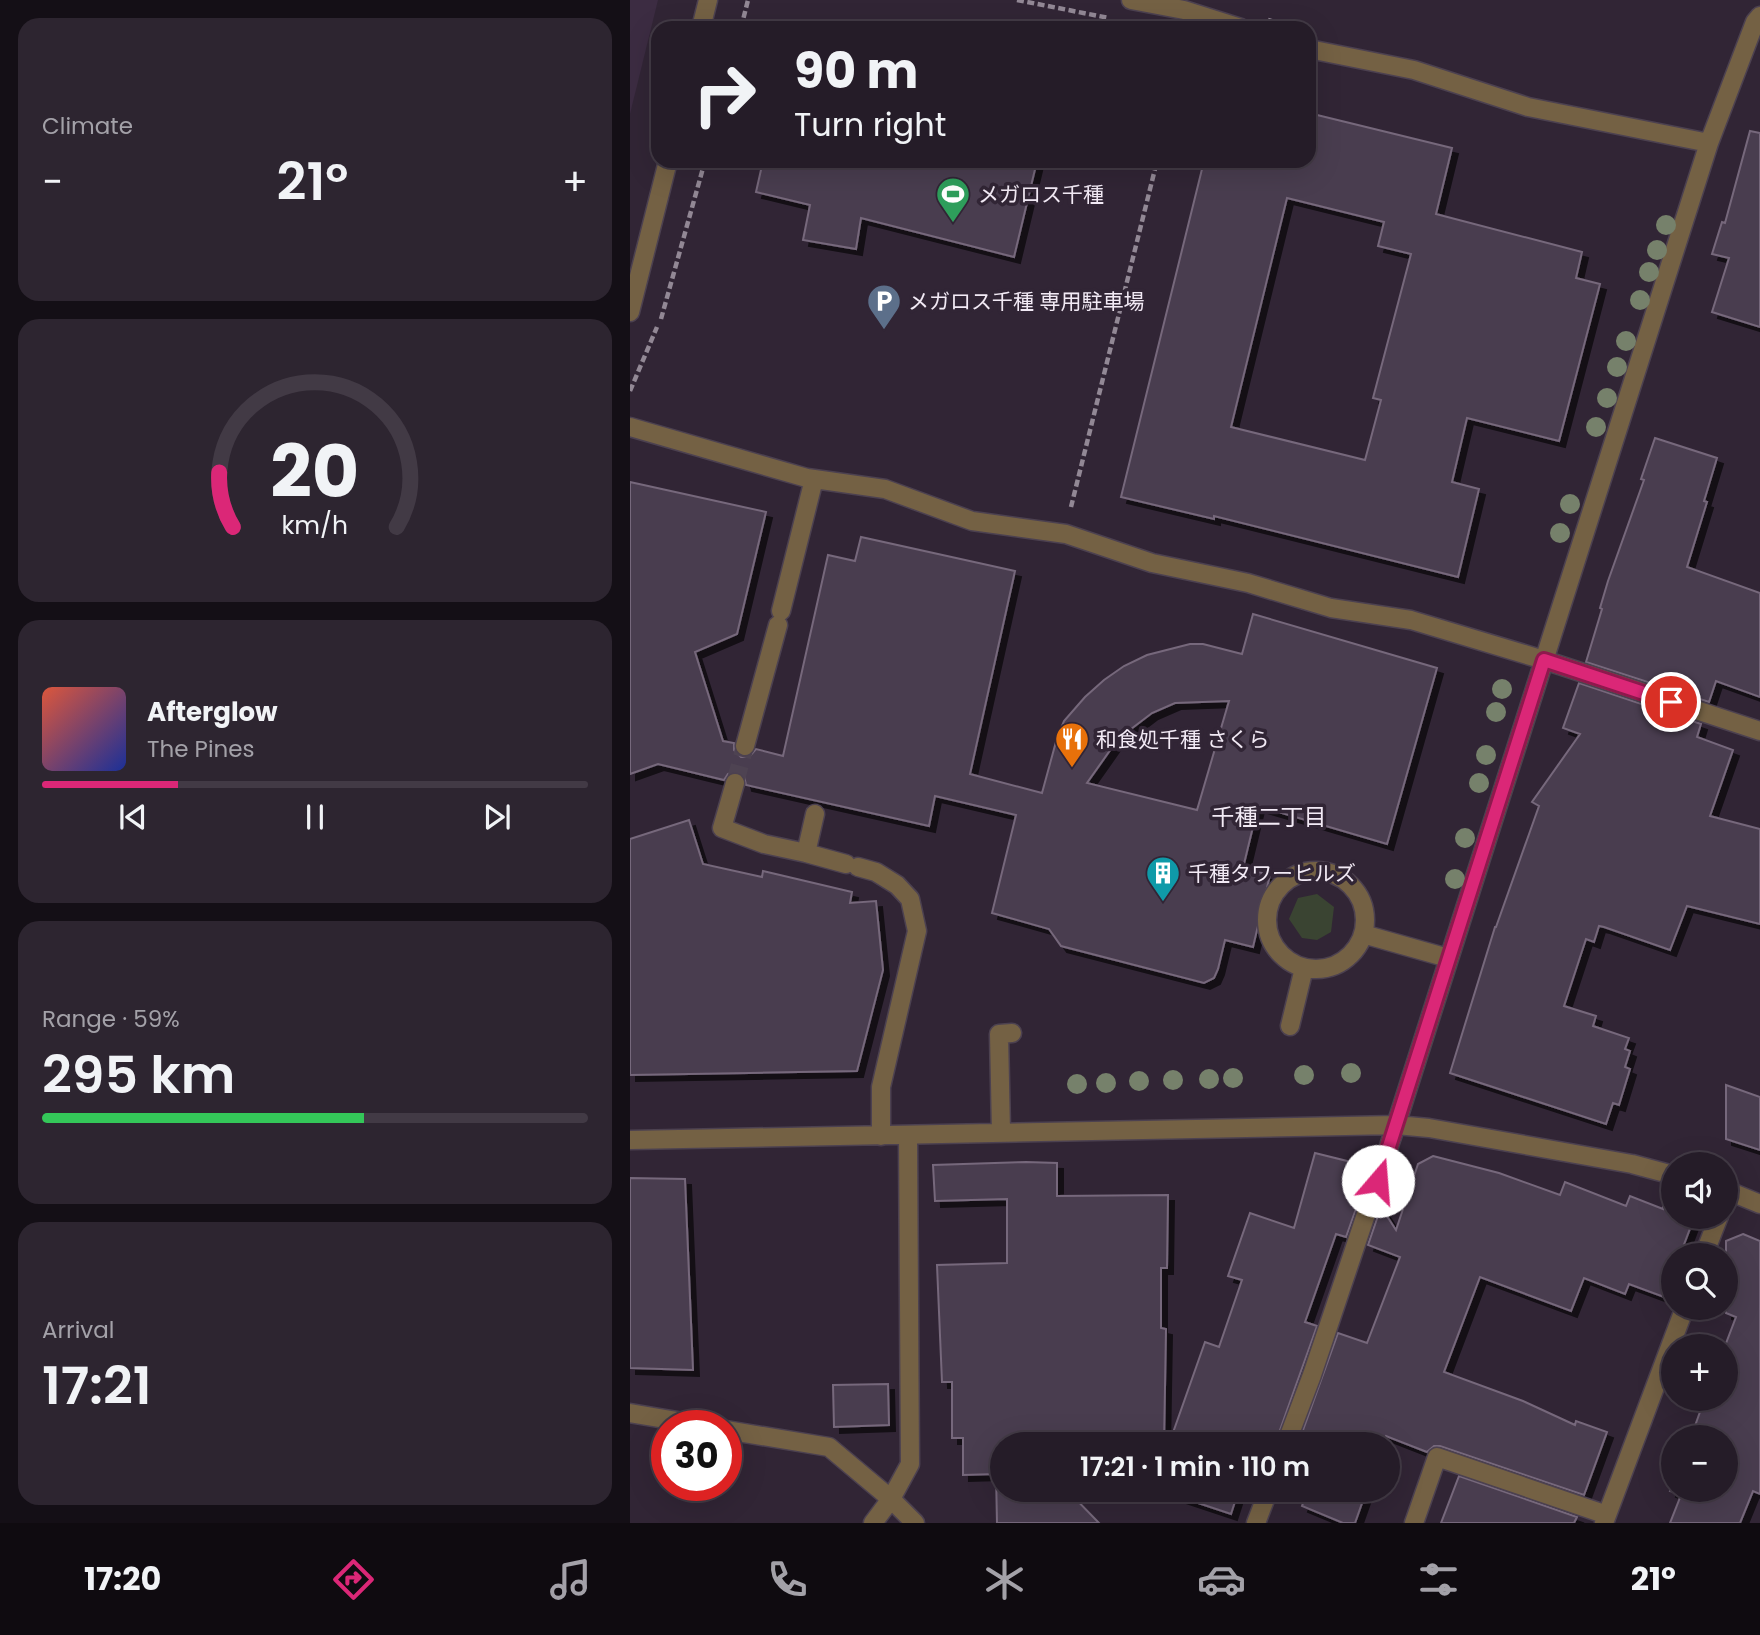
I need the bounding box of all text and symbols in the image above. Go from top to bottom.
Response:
text: 90 m [794,37,918,105]
icon: right [679,49,770,140]
text: Turn right [794,102,946,147]
text: Climate [42,110,133,142]
text: 21° [277,145,348,218]
text: − [42,155,63,208]
text: + [562,155,588,208]
sports icon: メガロス千種 [934,175,972,224]
place label: メガロス千種 [978,180,1104,209]
parking icon: メガロス千種 専用駐車場 [865,282,903,331]
place label: メガロス千種 専用駐車場 [908,287,1145,316]
text: 20 [270,421,360,522]
text: km/h [282,507,348,542]
pin [1641,672,1701,732]
icon: arrive [1652,683,1690,721]
text: Afterglow [147,694,278,730]
restaurant icon: 和食処千種 さくら [1053,720,1091,769]
place label: 和食処千種 さくら [1096,725,1270,754]
text: The Pines [147,733,255,765]
icon: previous [114,798,152,836]
icon: pause [296,798,334,836]
icon: next [478,798,516,836]
district label: 千種二丁目 [1212,801,1327,833]
building icon: 千種タワーヒルズ [1144,854,1182,903]
place label: 千種タワーヒルズ [1188,859,1356,888]
text: Range · 59% [42,1003,180,1035]
text: 295 km [42,1038,235,1111]
position arrow [1341,1144,1415,1218]
map controls [1661,1152,1738,1502]
button: sound [1661,1152,1738,1229]
button: search [1661,1243,1738,1320]
text: Arrival [42,1314,114,1346]
button: + [1661,1334,1738,1411]
text: 17:21 [42,1349,152,1422]
speed limit sign: 30 [651,1410,742,1501]
button: − [1661,1425,1738,1502]
text: 17:21 · 1 min · 110 m [1080,1449,1310,1485]
icon: directions [329,1555,378,1604]
icon: music [546,1555,595,1604]
icon: phone [763,1555,812,1604]
icon: climate [980,1555,1029,1604]
icon: car [1197,1555,1246,1604]
icon: filters [1414,1555,1463,1604]
text: 17:20 [84,1556,161,1601]
text: 21° [1631,1556,1676,1601]

